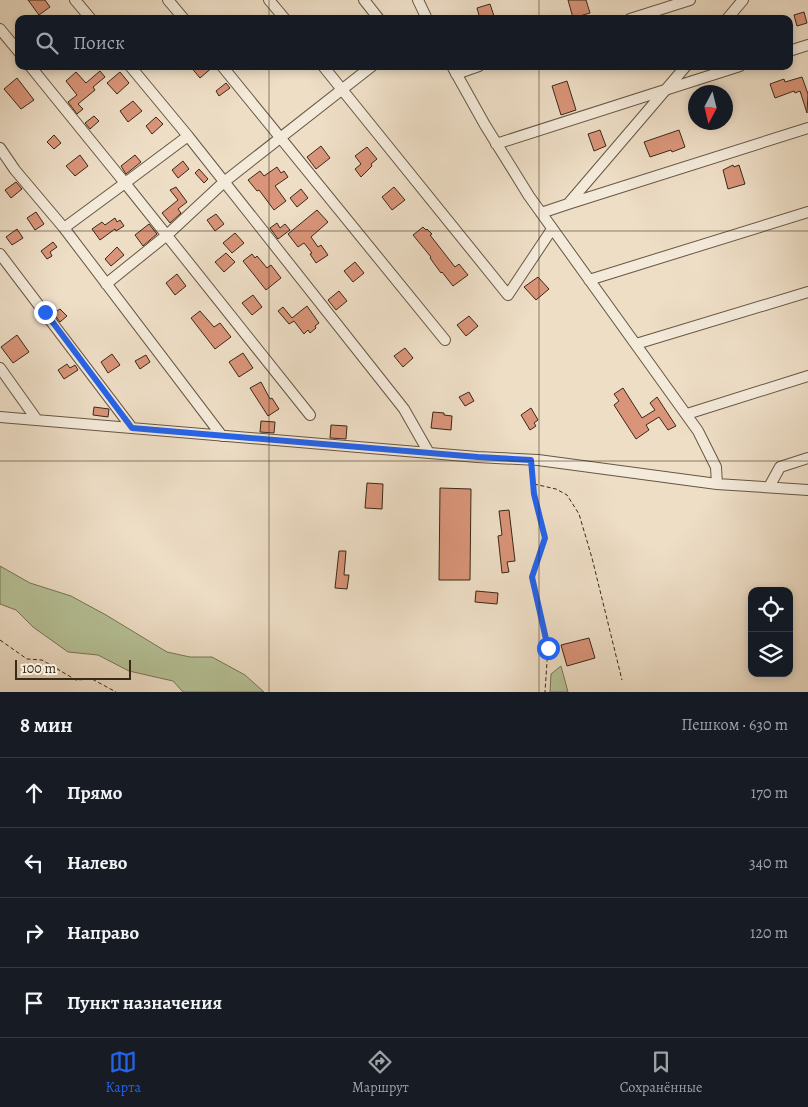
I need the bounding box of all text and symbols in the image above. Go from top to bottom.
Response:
search box [15,15,793,70]
icon: search [33,29,61,57]
text: Поиск [73,30,125,56]
north arrow [688,85,733,130]
route end [34,301,57,324]
map controls [748,587,793,677]
button: locate [748,587,793,632]
button: layers [748,632,793,677]
route start [537,637,560,660]
scale bar [15,657,131,680]
text: 100 m [22,659,56,678]
text: 8 мин [20,711,73,739]
text: Пешком · 630 m [681,714,788,736]
icon: ahead [20,779,48,807]
text: Прямо [67,780,122,806]
text: 170 m [751,782,788,804]
icon: left [20,849,48,877]
text: Налево [67,850,127,876]
text: 340 m [749,852,788,874]
icon: right [20,919,48,947]
text: Направо [67,920,139,946]
text: 120 m [750,922,788,944]
icon: arrive [20,989,48,1017]
text: Пункт назначения [67,990,222,1016]
tab: Карта [106,1048,141,1097]
tab: Маршрут [352,1048,409,1097]
tab: Сохранённые [620,1048,702,1097]

